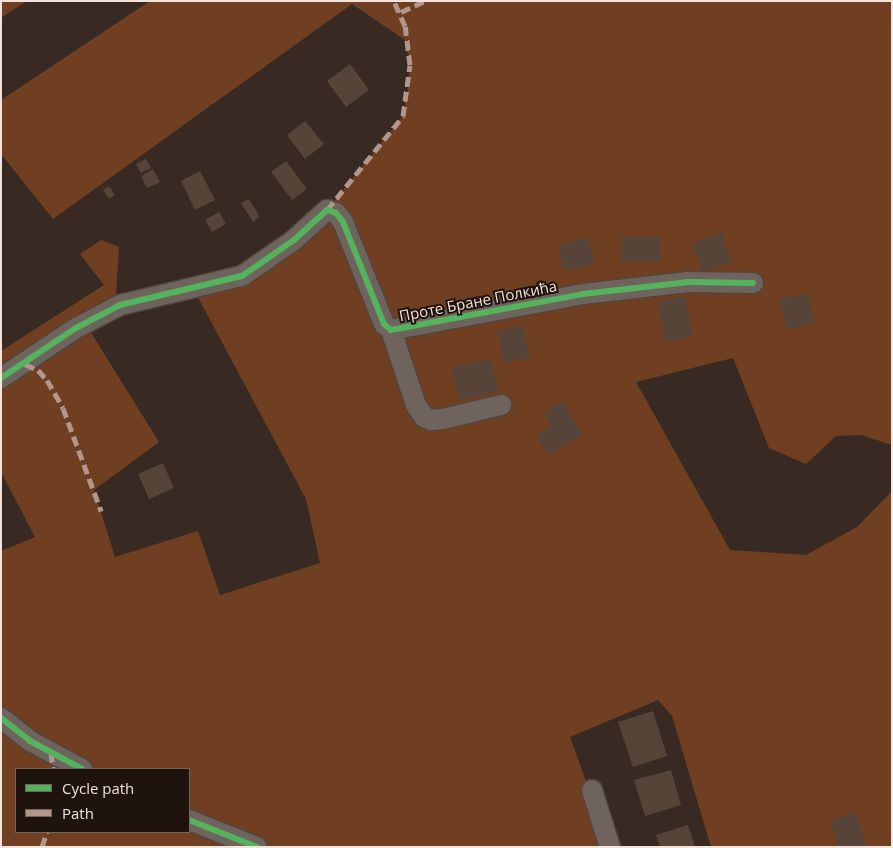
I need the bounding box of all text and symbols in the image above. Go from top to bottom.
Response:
street label: Проте Бране Полкића [398,277,558,325]
legend [15,768,190,833]
text: Cycle path [62,778,134,798]
text: Path [62,803,94,823]

